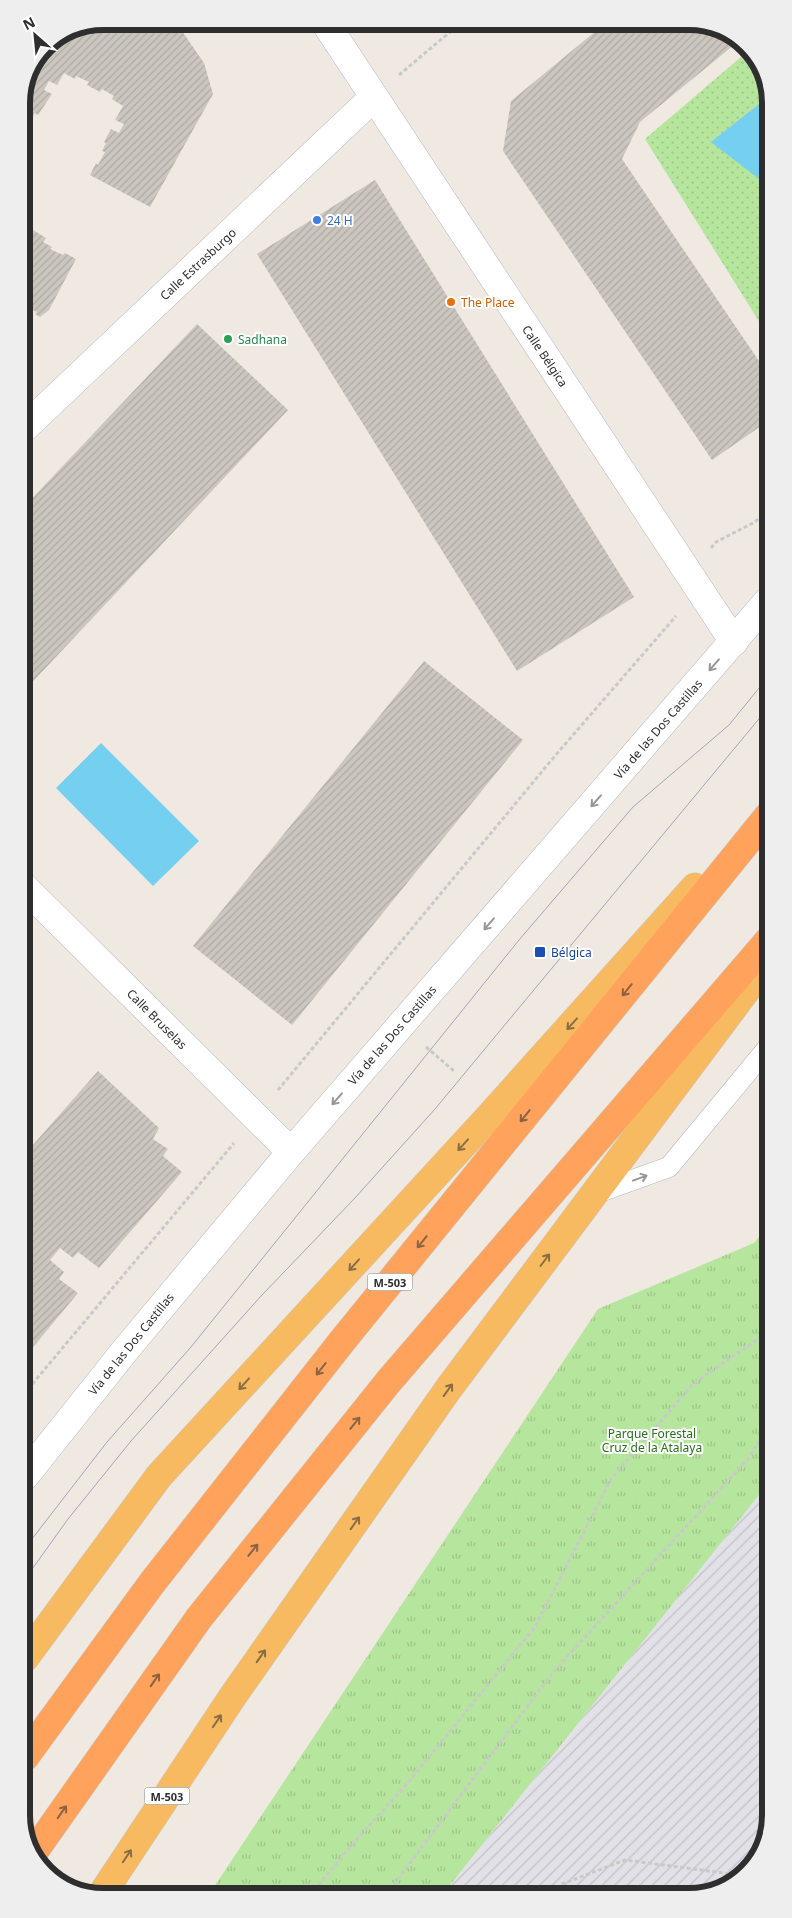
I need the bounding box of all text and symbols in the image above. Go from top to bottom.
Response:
north arrow [10,10,60,60]
text: N [19,12,38,34]
place label: 24 H [327,212,353,229]
marker: 24 H [311,214,323,226]
street label: Calle Estrasburgo [156,224,240,304]
place label: The Place [461,294,515,311]
marker: The Place [445,296,457,308]
street label: Calle Bélgica [518,322,572,390]
place label: Sadhana [238,331,287,348]
marker: Sadhana [222,333,234,345]
one-way arrow [708,658,719,671]
street label: Vía de las Dos Castillas [610,675,706,783]
one-way arrow [590,794,601,807]
one-way arrow [483,917,495,930]
place label: Bélgica [551,944,592,961]
marker: Bélgica [533,945,547,959]
street label: Vía de las Dos Castillas [344,981,440,1089]
one-way arrow [622,983,633,996]
street label: Calle Bruselas [123,985,191,1053]
one-way arrow [566,1018,578,1031]
one-way arrow [332,1092,343,1105]
one-way arrow [519,1109,530,1122]
one-way arrow [457,1138,469,1151]
one-way arrow [631,1173,647,1182]
one-way arrow [417,1235,428,1248]
one-way arrow [539,1254,550,1267]
one-way arrow [348,1258,359,1271]
road number: M-503 [368,1274,412,1290]
street label: Vía de las Dos Castillas [84,1289,178,1399]
one-way arrow [315,1362,326,1375]
one-way arrow [238,1378,250,1391]
one-way arrow [443,1383,453,1397]
one-way arrow [349,1417,360,1430]
park label: Parque Forestal Cruz de la Atalaya [602,1425,702,1456]
one-way arrow [349,1517,360,1530]
one-way arrow [248,1544,259,1557]
one-way arrow [256,1650,266,1664]
one-way arrow [150,1673,160,1687]
one-way arrow [213,1714,223,1728]
road number: M-503 [144,1788,190,1804]
one-way arrow [57,1806,67,1820]
one-way arrow [122,1849,133,1863]

